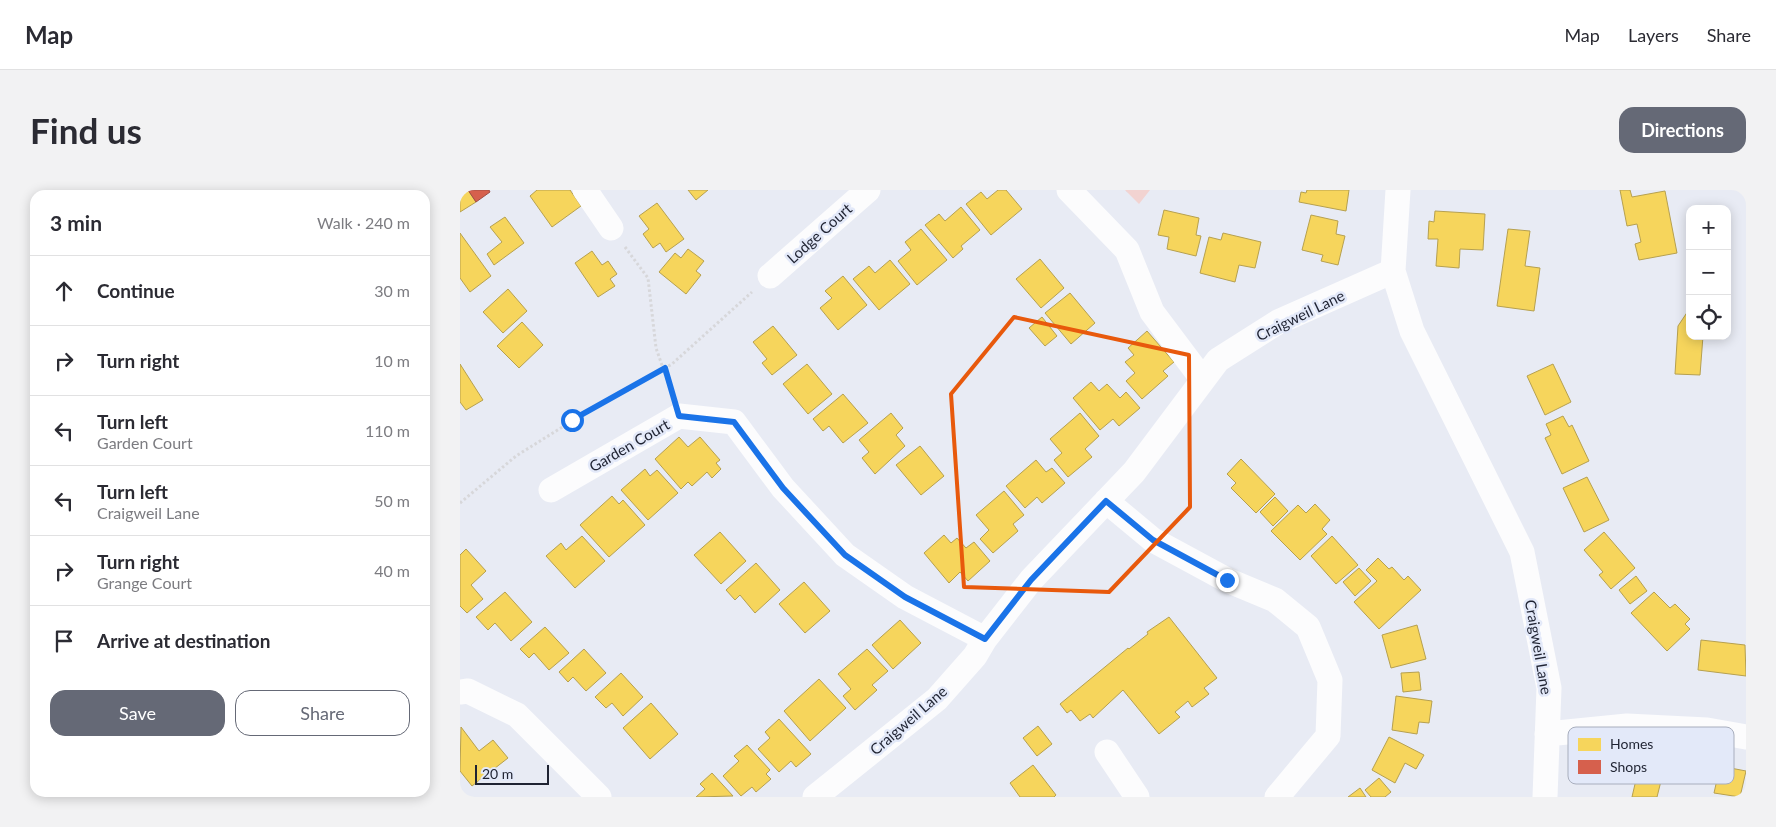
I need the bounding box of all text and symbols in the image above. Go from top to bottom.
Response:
text: Map [25,20,73,49]
text: Map [1564,24,1600,46]
text: Layers [1628,24,1679,46]
text: Share [1707,24,1751,46]
button: Directions [1619,107,1746,153]
text: Find us [30,109,142,151]
street label: Lodge Court [783,199,856,267]
map controls [1686,205,1731,340]
button: + [1686,205,1731,250]
text: 3 min [50,210,102,235]
text: Walk · 240 m [317,213,410,232]
button: − [1686,250,1731,295]
icon: ahead [50,277,78,305]
text: Continue [97,279,175,302]
text: 30 m [374,281,410,300]
street label: Craigweil Lane [1253,286,1347,344]
button: locate [1686,295,1731,340]
icon: right [50,347,78,375]
text: Turn right [97,349,179,372]
text: 10 m [374,351,410,370]
route start [561,409,584,432]
text: Turn left [97,410,168,433]
street label: Garden Court [586,414,673,475]
icon: left [50,417,78,445]
text: 110 m [365,421,410,440]
text: Garden Court [97,433,193,452]
text: Turn left [97,480,168,503]
icon: left [50,487,78,515]
text: 50 m [374,491,410,510]
text: Craigweil Lane [97,503,200,522]
text: Turn right [97,550,179,573]
icon: right [50,557,78,585]
text: 40 m [374,561,410,580]
route end [1216,569,1239,592]
text: Grange Court [97,573,192,592]
street label: Craigweil Lane [1522,598,1556,696]
icon: arrive [50,627,78,655]
text: Arrive at destination [97,629,270,652]
street label: Craigweil Lane [866,682,950,758]
button: Save [50,690,225,736]
button: Share [235,690,410,736]
legend [1568,727,1734,784]
text: Homes [1610,735,1653,752]
text: Shops [1610,758,1647,775]
scale bar [475,762,549,785]
text: 20 m [482,765,513,782]

